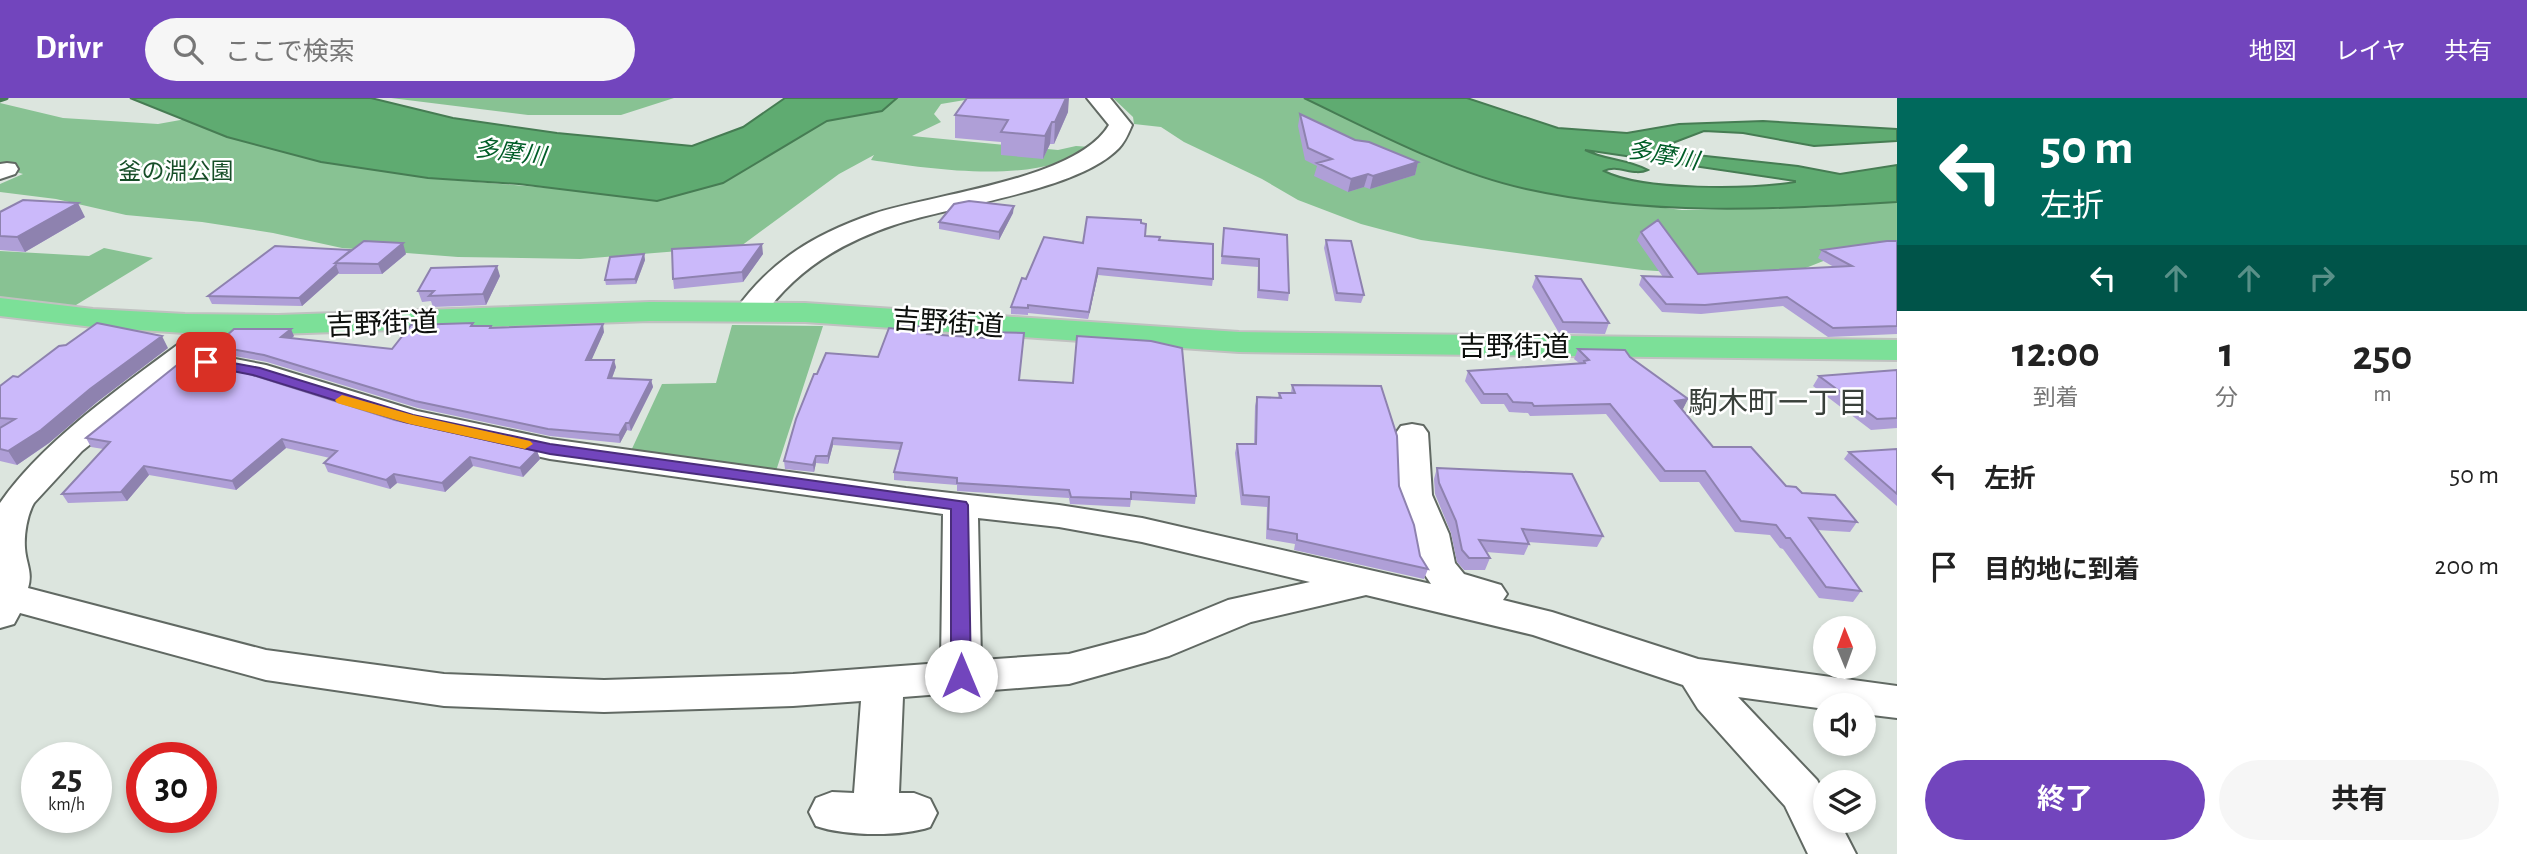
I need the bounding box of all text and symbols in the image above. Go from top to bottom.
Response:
search box [145,18,635,81]
icon: search [169,30,207,68]
text: Drivr [35,32,103,65]
text: ここで検索 [225,39,355,65]
text: 地図 [2249,40,2297,64]
text: レイヤ [2335,40,2406,64]
text: 共有 [2444,40,2492,64]
text: 50 m [2040,124,2134,173]
icon: left [1925,126,2016,217]
water label: 多摩川 [473,135,550,170]
water label: 多摩川 [1625,136,1704,175]
park label: 釜の淵公園 [119,159,234,184]
text: 左折 [2040,190,2104,222]
icon: left [2084,259,2122,297]
icon: ahead [2157,259,2195,297]
icon: ahead [2230,259,2268,297]
icon: right [2303,259,2341,297]
street label: 吉野街道 [891,304,1005,342]
street label: 吉野街道 [326,307,439,341]
pin [176,332,236,392]
street label: 吉野街道 [1458,332,1570,362]
text: 12:00 [2012,332,2100,374]
text: 1 [2219,332,2234,374]
text: 250 [2352,335,2412,377]
icon: arrive [187,343,225,381]
text: m [2373,383,2392,406]
district label: 駒木町一丁目 [1688,387,1868,419]
text: 到着 [2033,387,2079,410]
text: 分 [2215,387,2238,410]
icon: left [1925,457,1963,495]
text: 50 m [2449,462,2499,488]
text: 左折 [1984,466,2036,492]
icon: arrive [1925,548,1963,586]
text: 200 m [2435,553,2499,579]
text: 目的地に到着 [1984,557,2140,583]
north arrow [1813,616,1876,679]
map controls [1813,616,1876,833]
position arrow [924,639,998,713]
button: sound [1813,693,1876,756]
speed limit sign: 30 [126,742,217,833]
button: 終了 [1925,760,2205,840]
button: 共有 [2219,760,2499,840]
text: 25 [51,761,82,796]
button: layers [1813,770,1876,833]
text: km/h [48,796,85,814]

